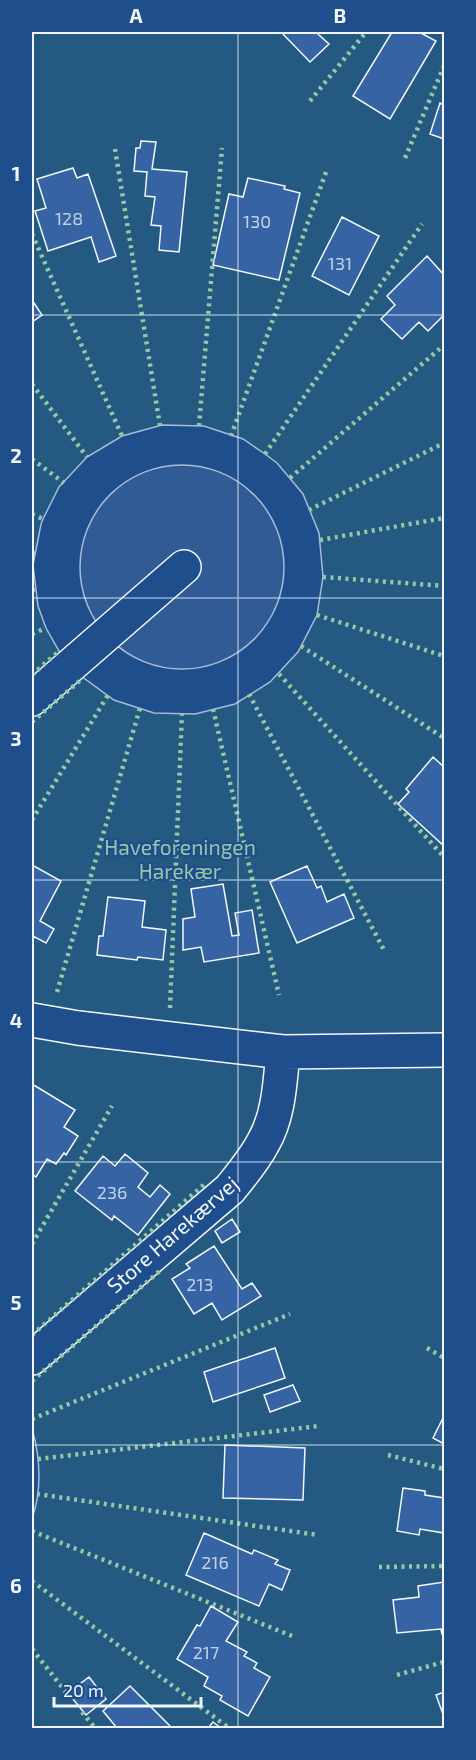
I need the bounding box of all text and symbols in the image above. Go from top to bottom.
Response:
text: A [129,3,143,27]
text: B [334,3,346,27]
text: 1 [12,161,20,185]
house number: 128 [55,207,83,229]
house number: 130 [243,210,271,232]
house number: 131 [328,252,352,274]
text: 2 [10,443,22,467]
text: 3 [10,726,22,750]
park label: Haveforeningen Harekær [104,834,256,883]
text: 4 [10,1008,23,1032]
street label: Store Harekærvej [101,1170,243,1298]
house number: 236 [97,1181,127,1203]
house number: 213 [186,1273,214,1295]
text: 5 [10,1290,22,1314]
house number: 216 [201,1551,229,1573]
text: 6 [10,1573,22,1597]
house number: 217 [193,1641,219,1663]
scale bar [54,1670,201,1708]
text: 20 m [63,1679,104,1701]

